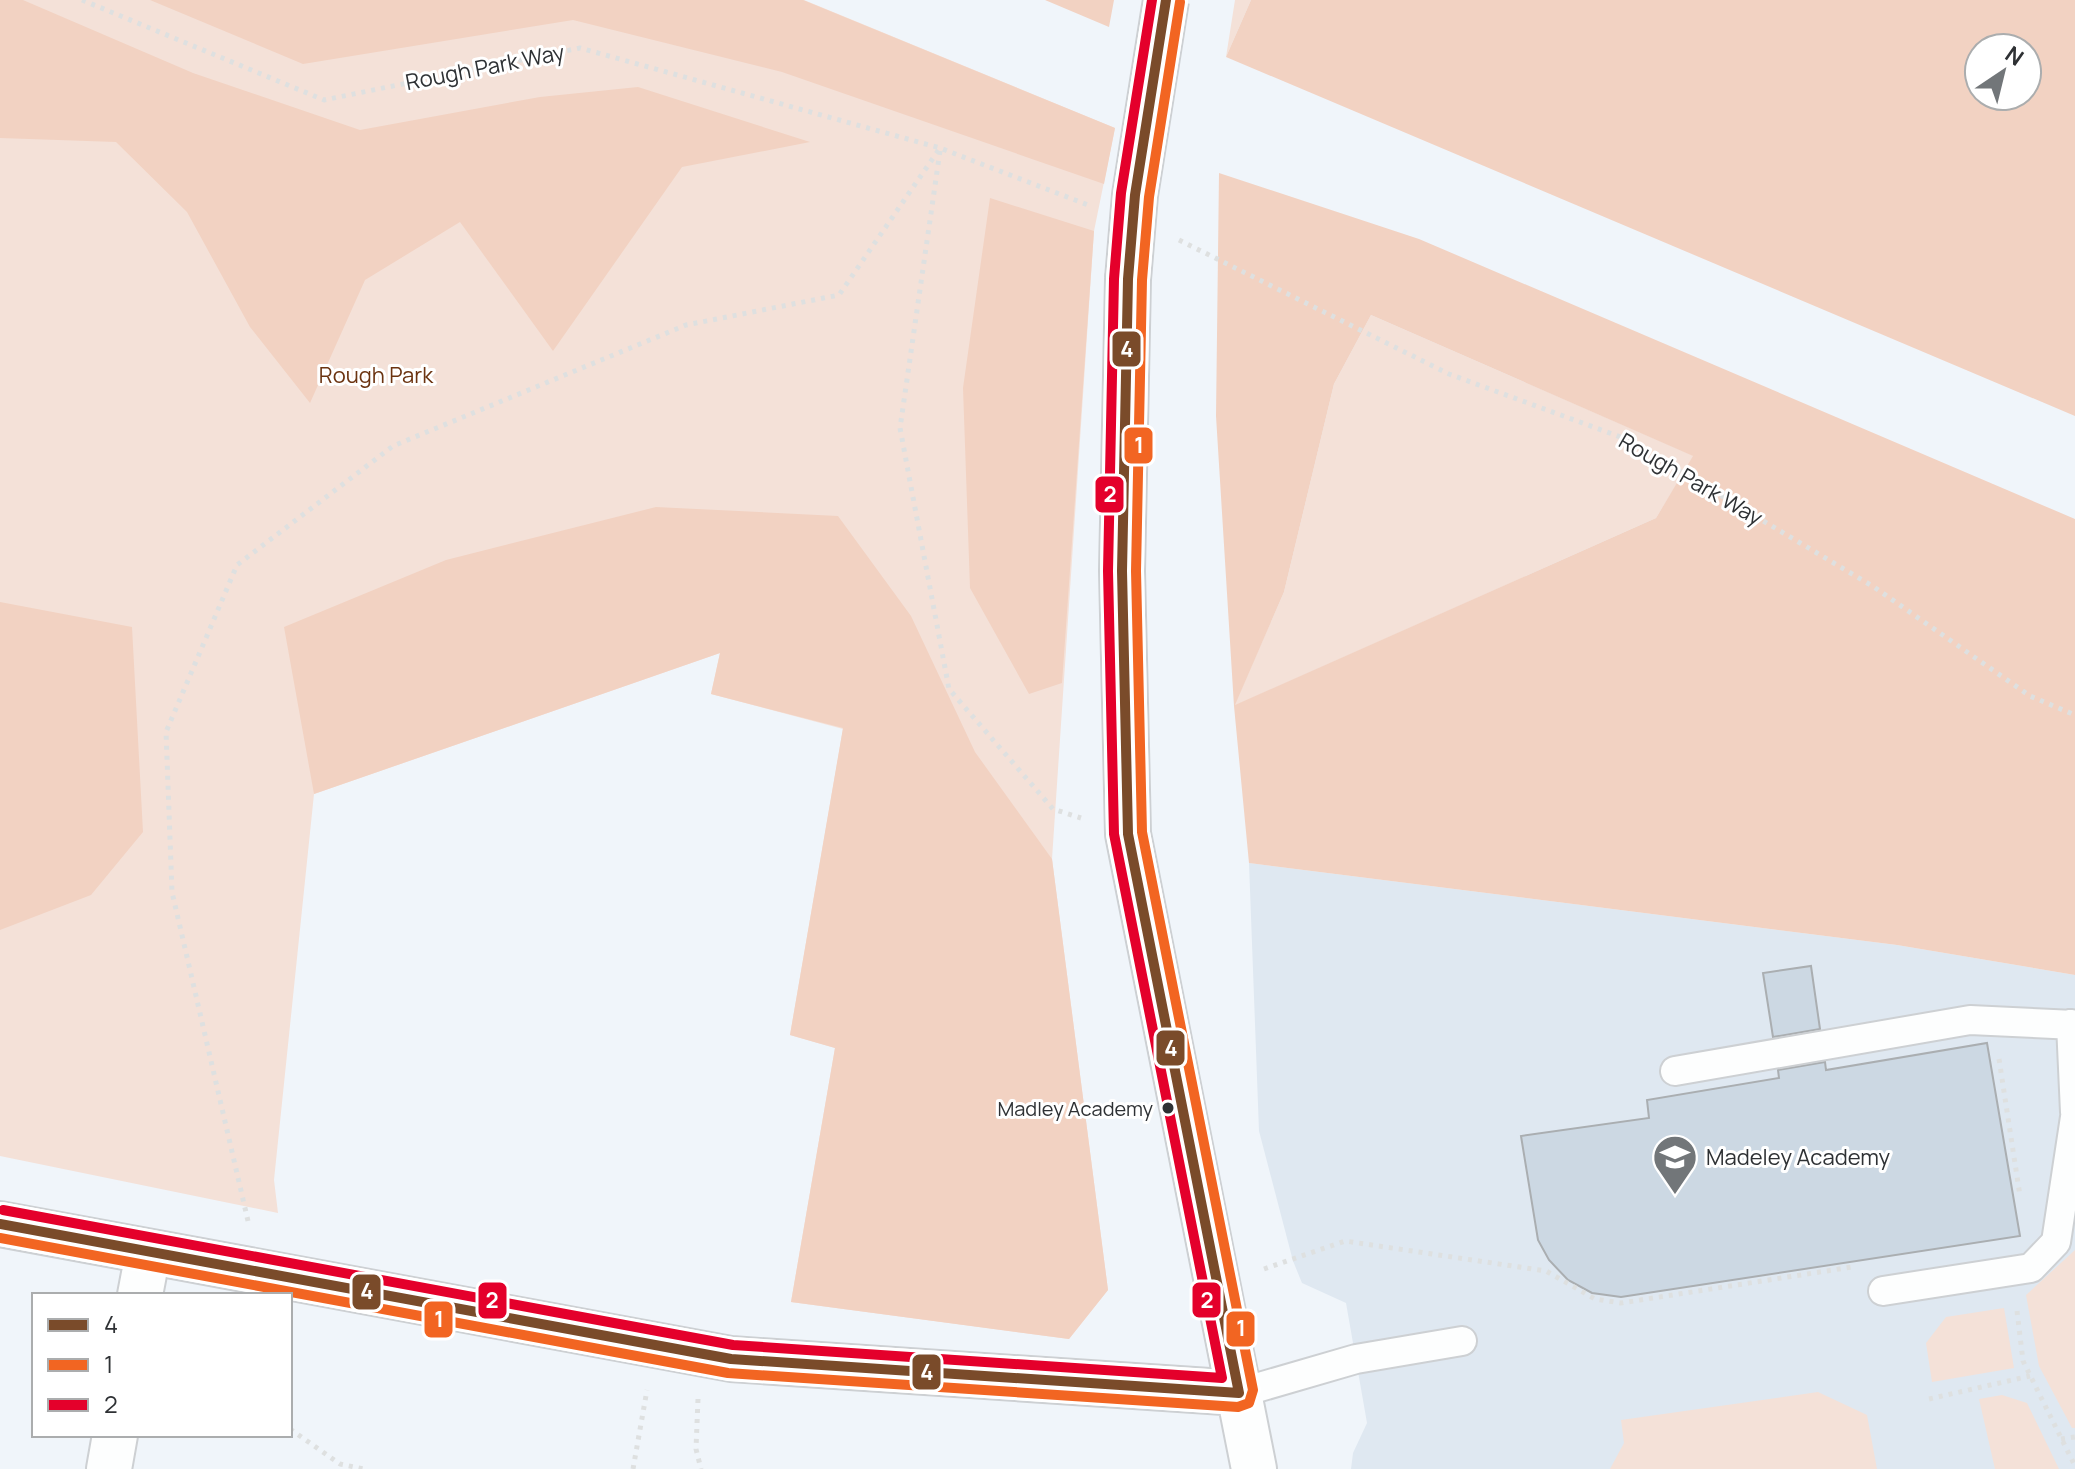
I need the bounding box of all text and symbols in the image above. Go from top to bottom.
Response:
north arrow [1963,32,2043,112]
street label: Rough Park Way [403,37,567,97]
text: N [1999,39,2030,72]
line badge: 4 [1111,330,1142,368]
text: 4 [1120,334,1134,364]
park label: Rough Park [319,360,434,390]
line badge: 1 [1123,426,1154,465]
street label: Rough Park Way [1614,426,1769,533]
text: 1 [1134,430,1144,460]
line badge: 2 [1094,475,1125,514]
text: 2 [1103,479,1117,509]
line badge: 4 [1155,1029,1186,1067]
text: 4 [1164,1033,1178,1063]
place label: Madley Academy [997,1095,1153,1122]
marker: Madley Academy [1160,1100,1176,1116]
school or university icon: Madeley Academy [1651,1133,1699,1196]
place label: Madeley Academy [1706,1142,1890,1172]
line badge: 4 [351,1273,382,1311]
text: 4 [360,1276,374,1306]
line badge: 2 [477,1281,508,1320]
line badge: 2 [1191,1281,1222,1319]
text: 2 [485,1285,499,1315]
text: 2 [1200,1285,1214,1315]
legend [32,1293,292,1437]
line badge: 1 [423,1300,454,1339]
text: 1 [434,1304,444,1334]
text: 4 [104,1307,118,1340]
line badge: 1 [1225,1310,1256,1348]
text: 1 [1236,1313,1246,1343]
text: 1 [104,1347,113,1380]
line badge: 4 [911,1353,942,1391]
text: 4 [920,1357,934,1387]
text: 2 [104,1387,118,1420]

